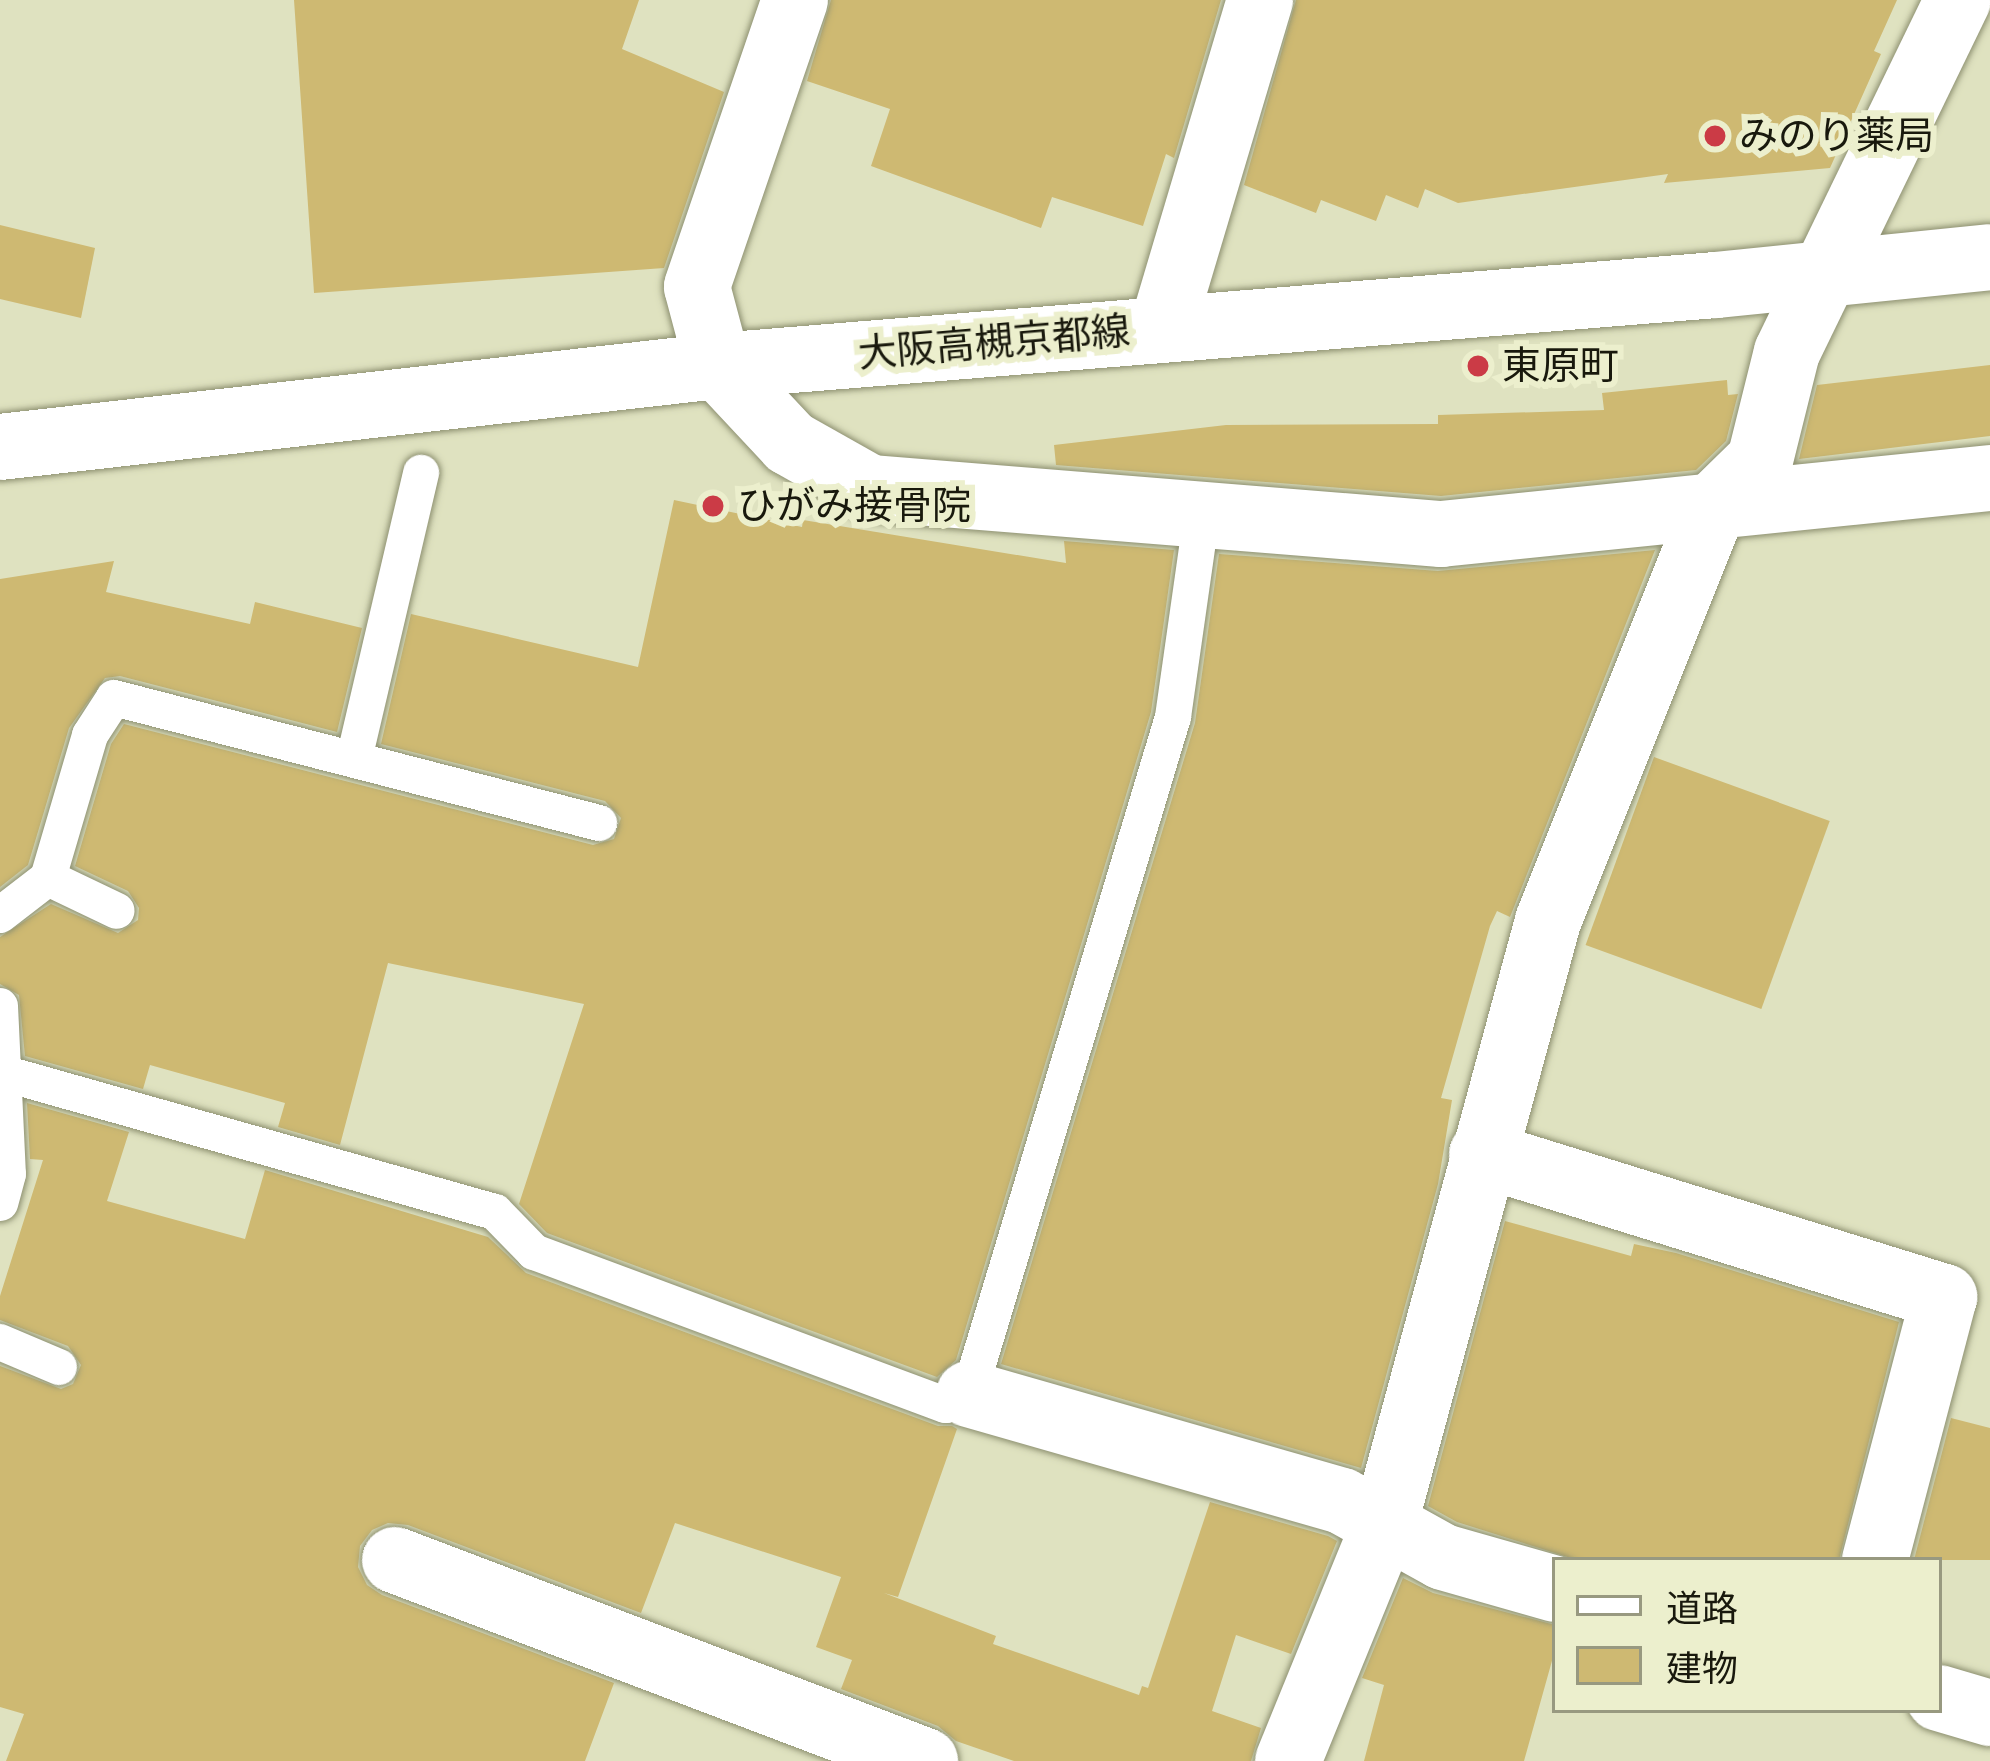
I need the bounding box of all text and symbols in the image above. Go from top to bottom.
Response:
place label: みのり薬局 [1739,113,1934,159]
marker: みのり薬局 [1702,123,1728,149]
street label: 大阪高槻京都線 [856,308,1132,378]
place label: 東原町 [1502,343,1619,389]
marker: 東原町 [1465,353,1491,379]
place label: ひがみ接骨院 [737,483,971,529]
marker: ひがみ接骨院 [700,493,726,519]
legend [1552,1557,1942,1713]
text: 道路 [1666,1588,1738,1630]
text: 建物 [1666,1648,1738,1690]

